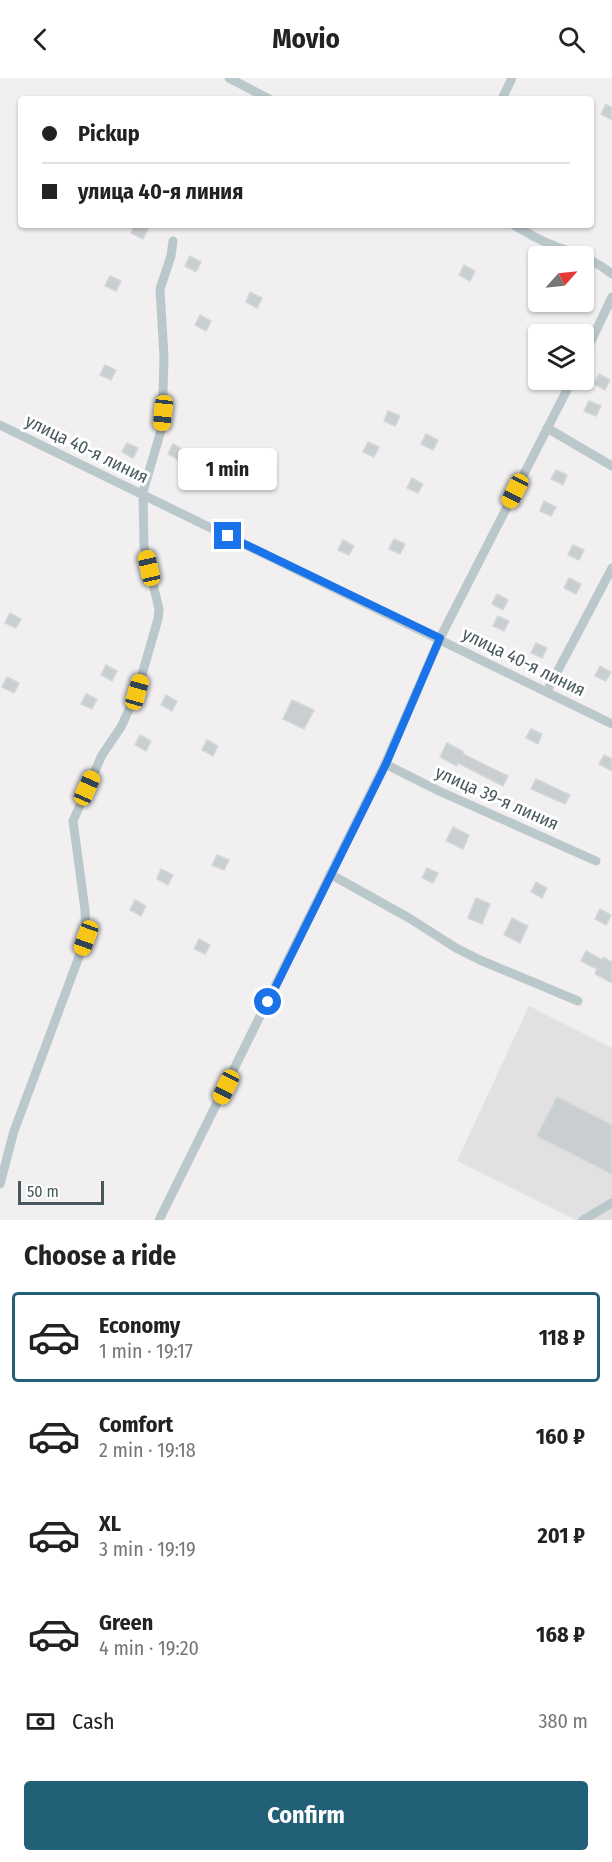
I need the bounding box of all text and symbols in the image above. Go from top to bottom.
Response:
icon: back [24,23,57,56]
text: Movio [272,23,340,55]
icon: search [555,23,588,56]
text: Pickup [78,120,140,147]
text: улица 40-я линия [78,178,243,205]
north arrow [528,246,594,312]
map controls [528,246,594,390]
button: layers [528,324,594,390]
car [152,394,174,432]
street label: улица 40-я линия [22,410,152,488]
callout: 1 min [178,449,278,491]
text: 1 min [206,457,249,481]
car [499,471,531,511]
route end [214,522,241,549]
car [136,548,162,588]
street label: улица 40-я линия [459,623,589,701]
car [123,672,151,712]
street label: улица 39-я линия [432,761,562,835]
car [71,768,103,808]
car [71,918,101,958]
route start [254,988,281,1015]
car [210,1067,242,1107]
scale bar [18,1178,104,1206]
text: 50 m [27,1182,59,1201]
text: Choose a ride [24,1240,176,1272]
icon: car [27,1310,81,1364]
text: Economy [99,1312,180,1339]
text: 118 ₽ [539,1324,585,1351]
text: 1 min · 19:17 [99,1339,193,1363]
icon: car [27,1409,81,1463]
text: Comfort [99,1411,173,1438]
text: 160 ₽ [536,1423,585,1450]
text: 2 min · 19:18 [99,1438,196,1462]
icon: car [27,1508,81,1562]
text: XL [99,1510,121,1537]
text: 201 ₽ [538,1522,585,1549]
text: 3 min · 19:19 [99,1537,196,1561]
icon: car [27,1607,81,1661]
text: Green [99,1609,153,1636]
text: 168 ₽ [536,1621,585,1648]
text: 4 min · 19:20 [99,1636,199,1660]
icon: cash [24,1705,57,1738]
text: Cash [72,1708,115,1735]
text: 380 m [538,1709,588,1733]
button: Confirm [24,1781,588,1850]

